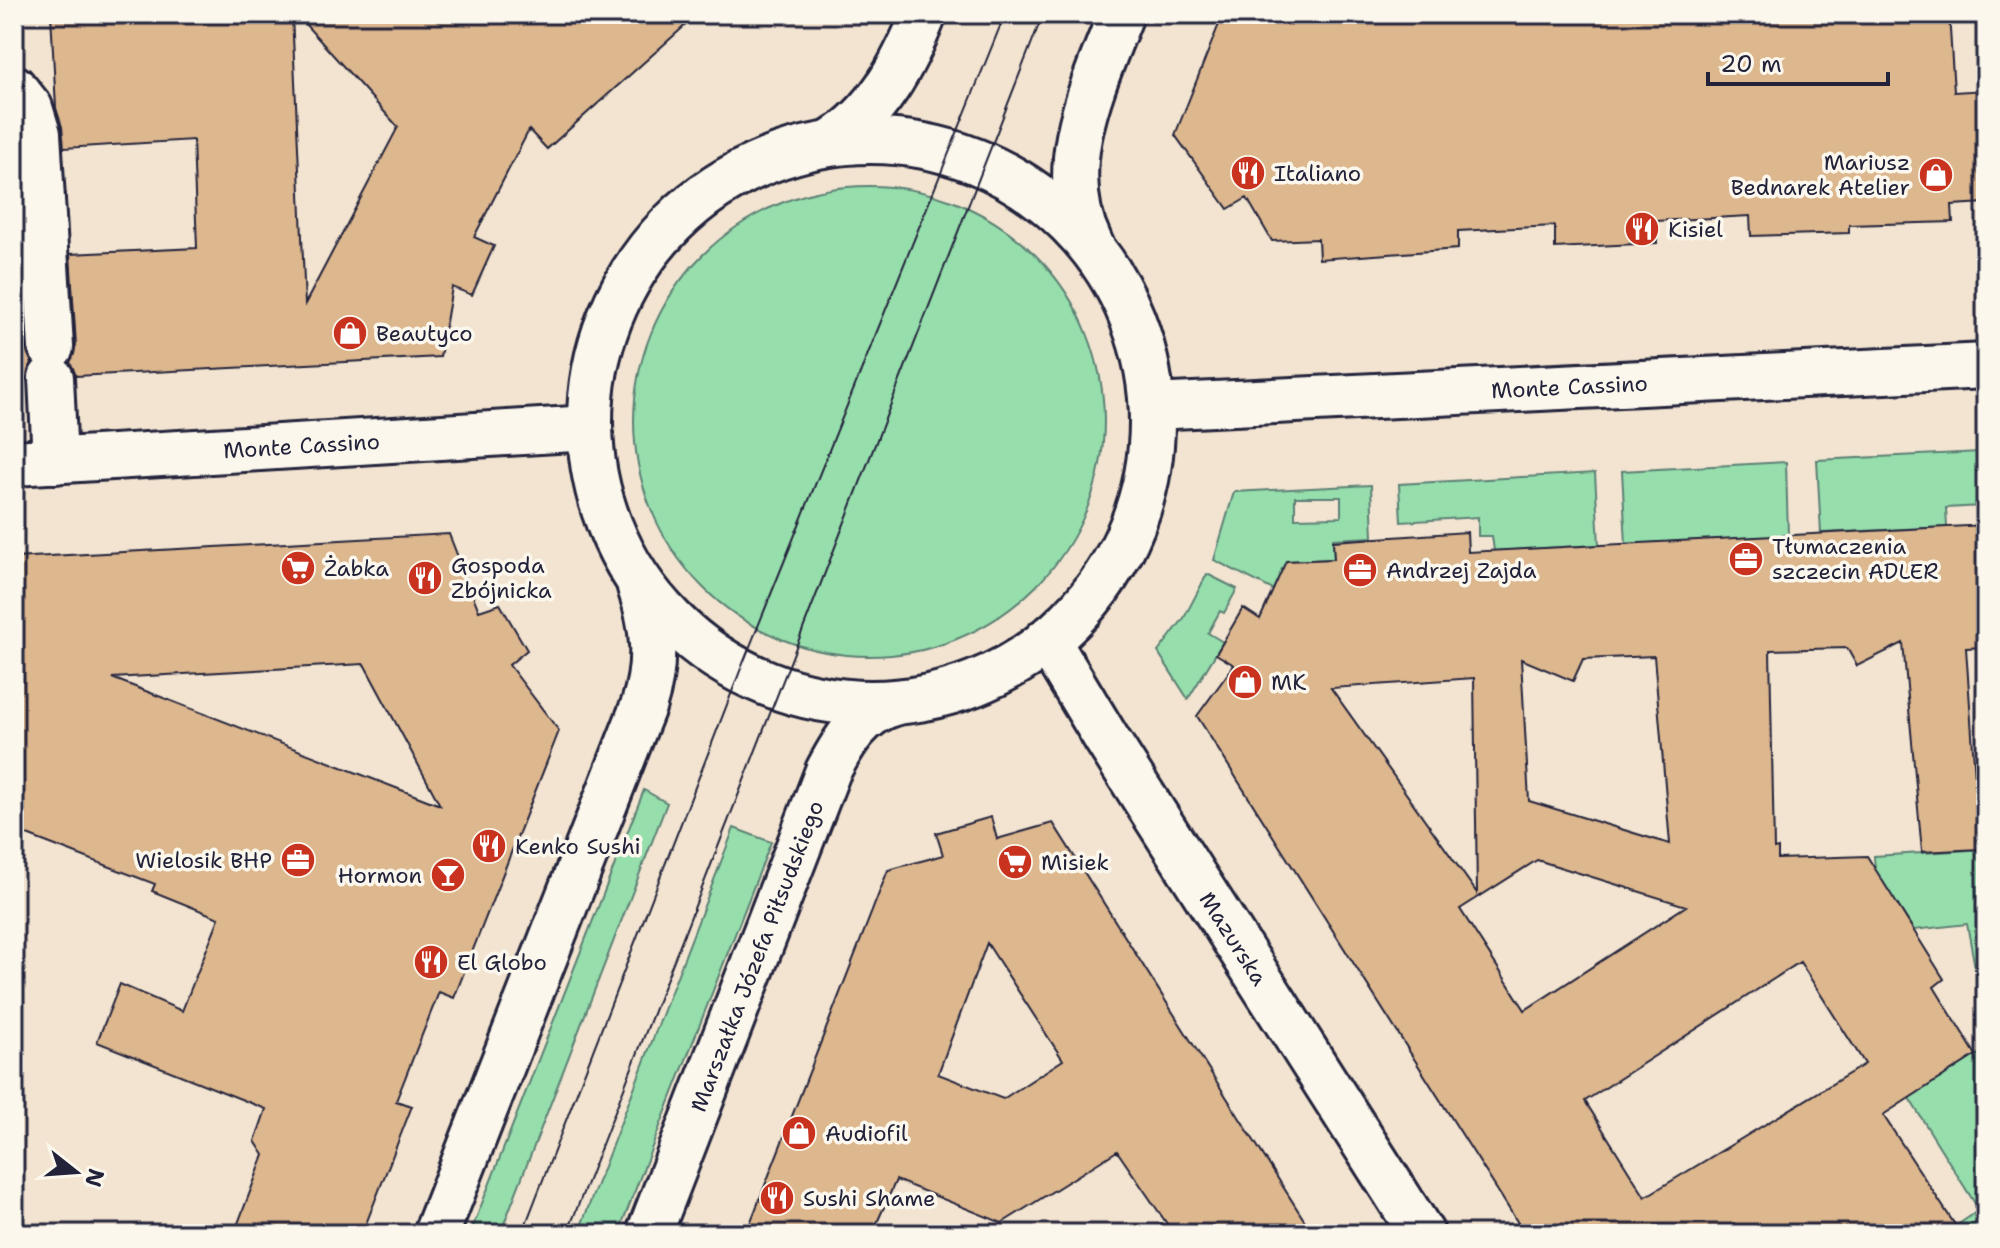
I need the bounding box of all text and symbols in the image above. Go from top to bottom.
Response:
scale bar [1708,36,1888,86]
text: 20 m [1720,48,1782,80]
place label: Mariusz Bednarek Atelier [1731,148,1910,202]
restaurant icon: Italiano [1229,154,1267,192]
shop icon: Mariusz Bednarek Atelier [1917,156,1955,194]
place label: Italiano [1274,159,1361,188]
restaurant icon: Kisiel [1623,210,1661,248]
place label: Kisiel [1668,215,1723,244]
shop icon: Beautyco [331,314,369,352]
place label: Beautyco [376,319,473,348]
street label: Monte Cassino [1490,368,1649,405]
street label: Monte Cassino [222,426,381,465]
place label: Tłumaczenia szczecin ADLER [1772,532,1938,586]
office icon: Tłumaczenia szczecin ADLER [1727,540,1765,578]
supermarket icon: Żabka [279,549,317,587]
place label: Gospoda Zbójnicka [451,551,552,605]
office icon: Andrzej Zajda [1341,551,1379,589]
place label: Żabka [324,554,389,583]
place label: Andrzej Zajda [1386,556,1537,585]
restaurant icon: Gospoda Zbójnicka [406,559,444,597]
shop icon: MK [1226,663,1264,701]
place label: MK [1271,668,1306,697]
street label: Marszałka Józefa Piłsudskiego [683,796,830,1116]
restaurant icon: Kenko Sushi [470,827,508,865]
place label: Kenko Sushi [515,832,641,861]
office icon: Wielosik BHP [279,841,317,879]
supermarket icon: Misiek [996,843,1034,881]
place label: Wielosik BHP [135,846,272,875]
place label: Misiek [1041,848,1109,877]
bar icon: Hormon [429,856,467,894]
place label: Hormon [338,861,422,890]
street label: Mazurska [1193,886,1274,991]
restaurant icon: El Globo [412,943,450,981]
place label: El Globo [457,948,547,977]
shop icon: Audiofil [780,1114,818,1152]
place label: Audiofil [825,1119,908,1148]
north arrow [36,1132,116,1212]
text: N [78,1165,111,1190]
restaurant icon: Sushi Shame [758,1179,796,1217]
place label: Sushi Shame [803,1184,936,1213]

